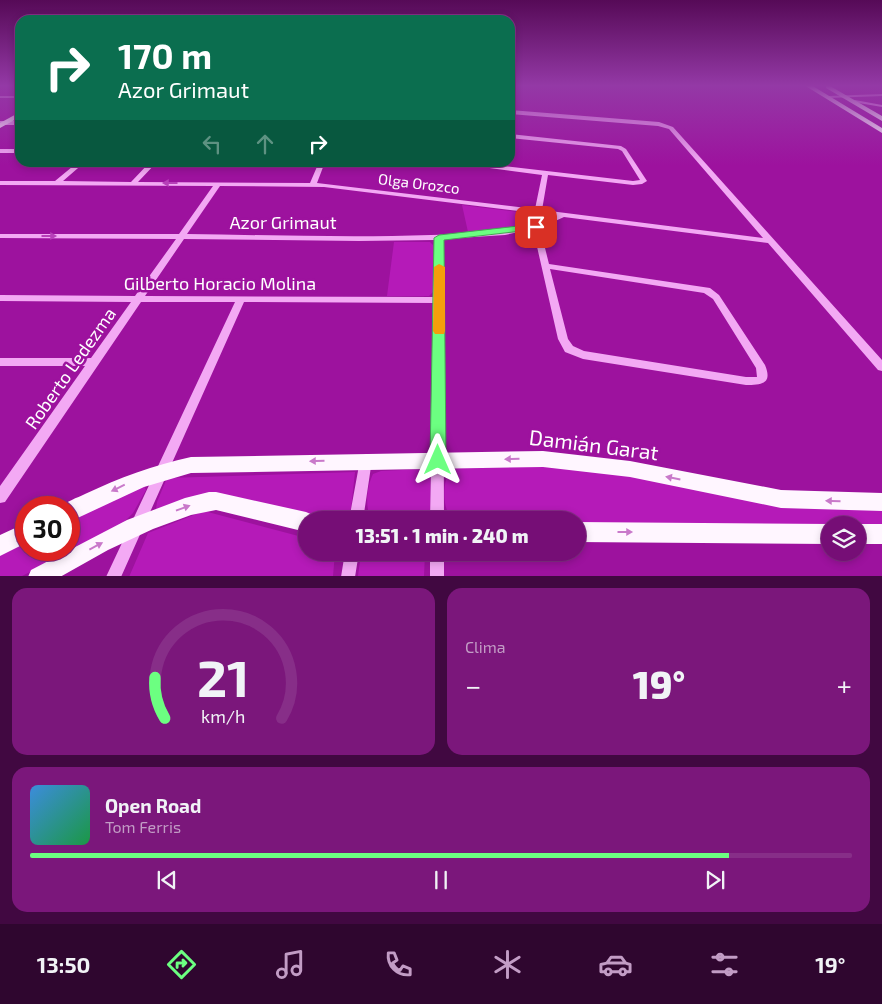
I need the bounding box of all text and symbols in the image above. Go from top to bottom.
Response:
text: 170 m [118,34,212,76]
icon: right [35,35,100,100]
text: Azor Grimaut [118,76,249,102]
icon: left [198,130,226,158]
icon: ahead [251,130,279,158]
icon: right [304,130,332,158]
street label: Olga Orozco [377,169,461,197]
one-way arrow [161,179,177,187]
pin [515,206,557,248]
street label: Azor Grimaut [229,211,337,233]
icon: arrive [522,213,550,241]
one-way arrow [41,232,57,240]
street label: Gilberto Horacio Molina [124,272,316,294]
street label: Roberto Ledezma [20,303,120,433]
street label: Damián Garat [528,424,660,464]
position arrow [411,433,463,485]
one-way arrow [504,455,520,463]
one-way arrow [309,458,325,466]
one-way arrow [665,474,680,482]
one-way arrow [111,483,126,492]
speed limit sign: 30 [15,496,80,561]
one-way arrow [825,497,841,505]
one-way arrow [176,504,191,512]
map controls [821,516,866,561]
button: layers [821,516,866,561]
text: 13:51 · 1 min · 240 m [356,524,528,547]
one-way arrow [617,528,633,536]
one-way arrow [89,542,104,550]
text: Clima [465,637,506,656]
text: 21 [197,645,250,707]
text: 19° [633,661,685,707]
text: − [465,668,481,702]
text: + [837,668,852,702]
text: km/h [201,705,246,727]
text: Open Road [105,794,201,817]
text: Tom Ferris [105,817,181,836]
icon: previous [153,866,181,894]
icon: pause [427,866,455,894]
icon: next [701,866,729,894]
icon: directions [164,947,199,982]
icon: music [273,947,308,982]
icon: phone [381,947,416,982]
icon: climate [490,947,525,982]
icon: car [598,947,633,982]
icon: filters [707,947,742,982]
text: 13:50 [37,951,90,977]
text: 19° [815,951,845,977]

